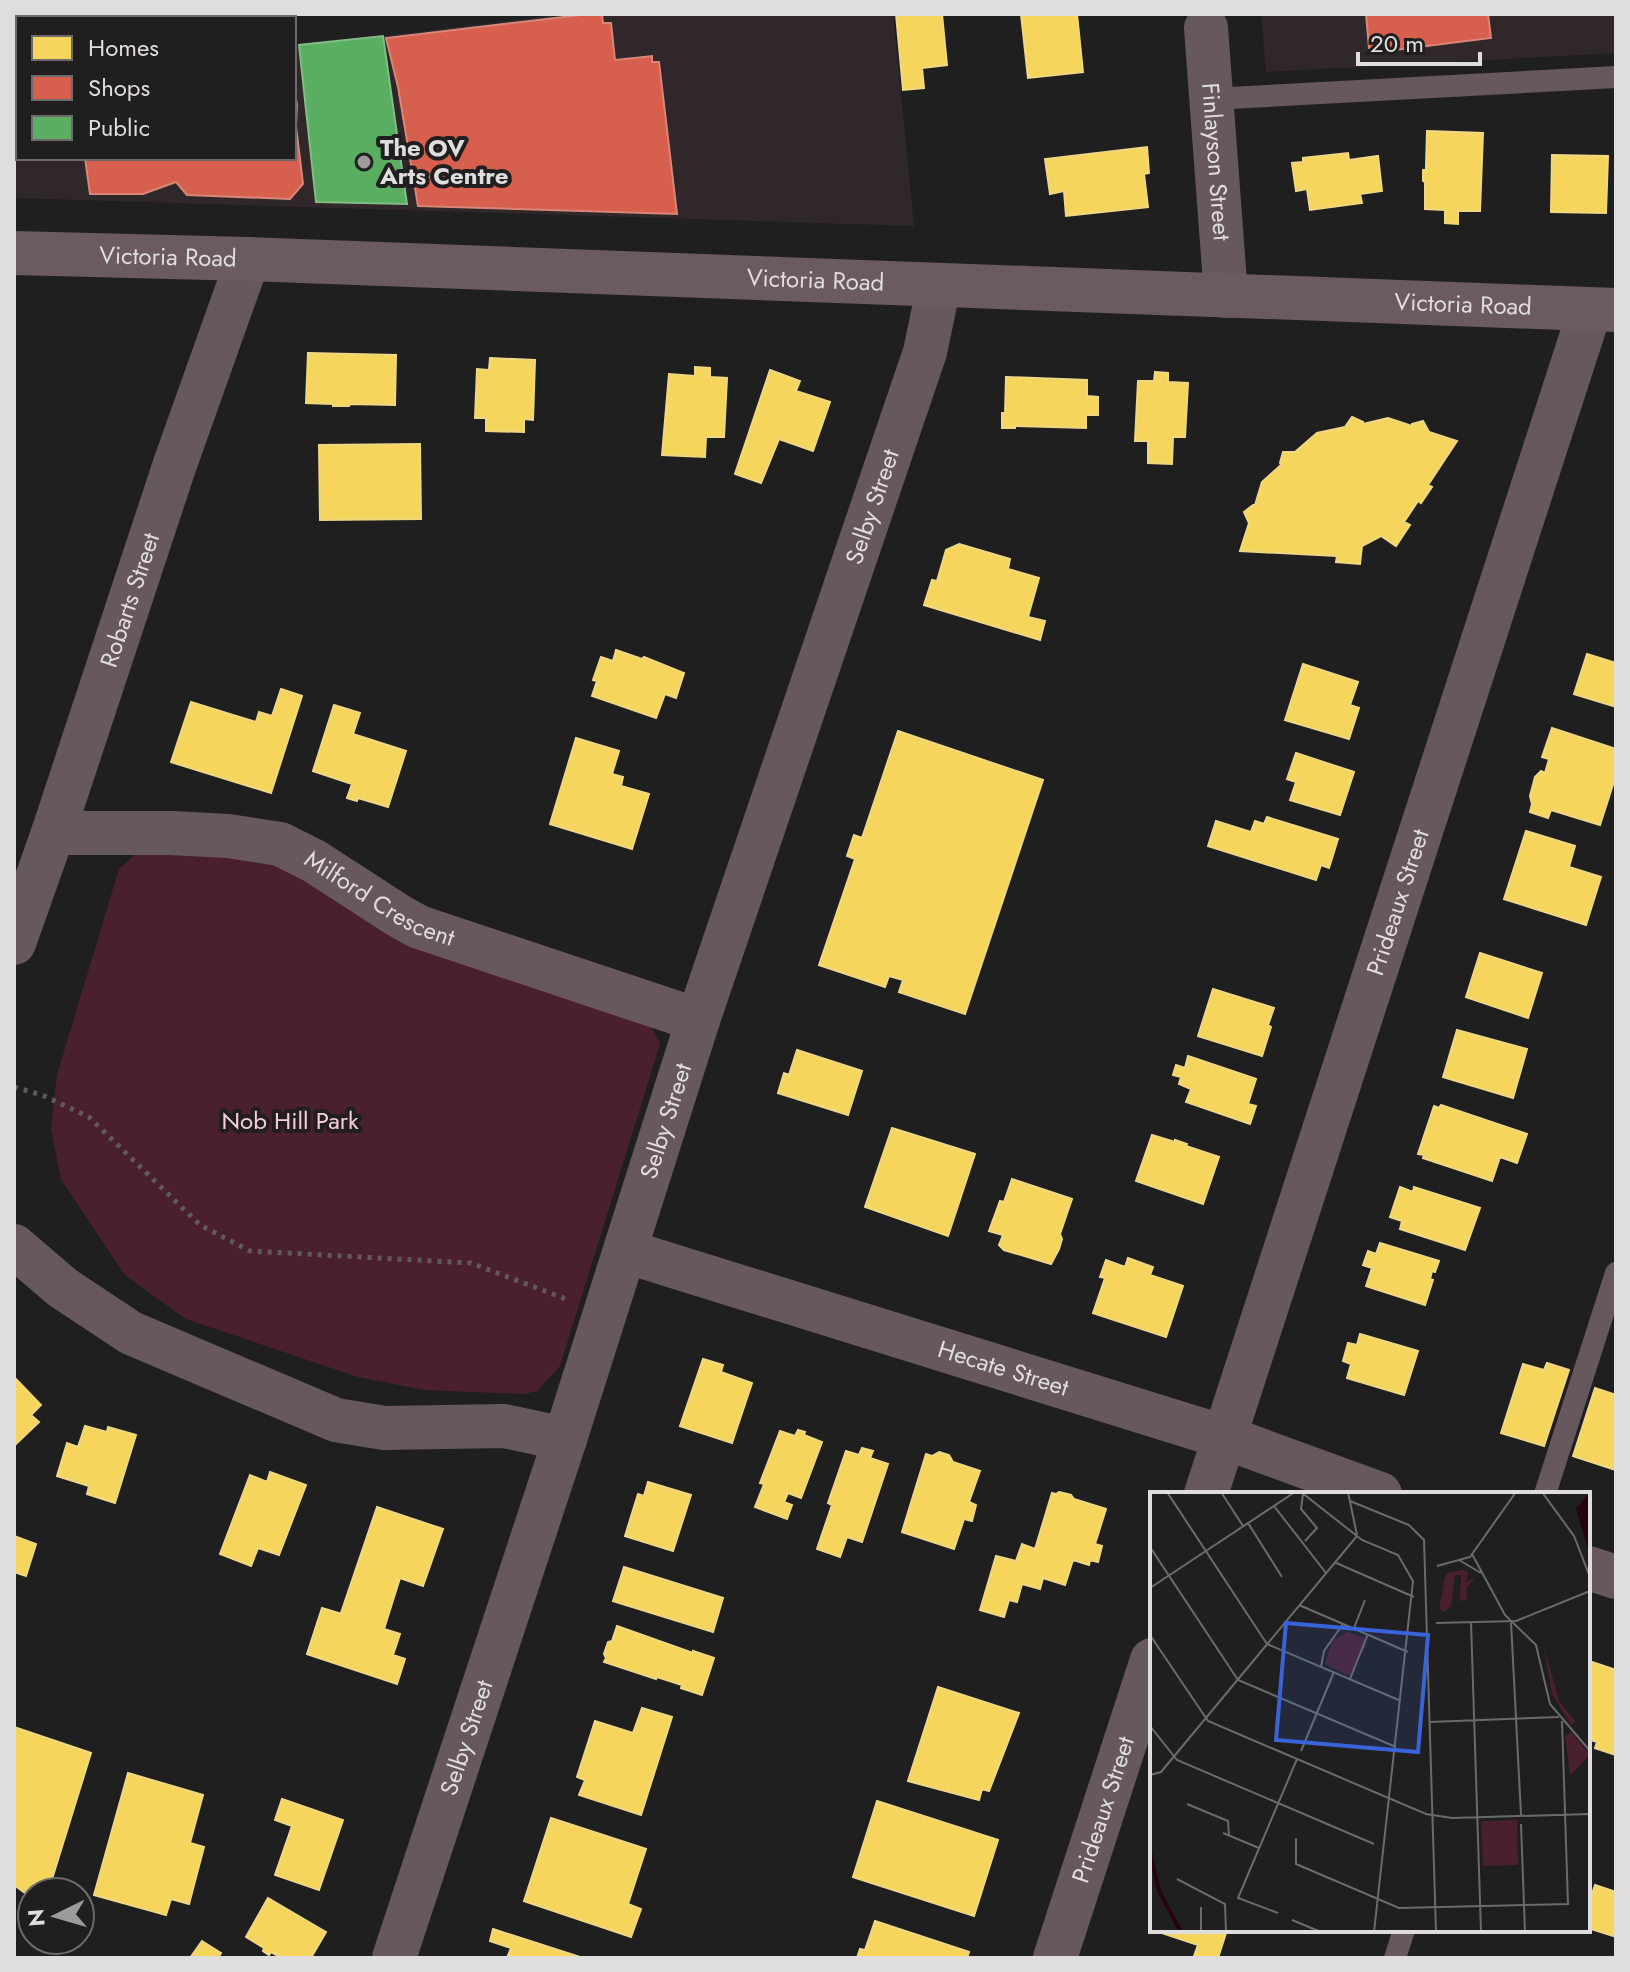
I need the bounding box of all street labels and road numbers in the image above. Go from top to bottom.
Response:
street label: Finlayson Street [1193,81,1240,242]
street label: Victoria Road [99,237,237,276]
street label: Victoria Road [746,260,885,300]
street label: Victoria Road [1394,284,1532,324]
street label: Selby Street [836,444,908,569]
street label: Robarts Street [91,528,168,672]
street label: Prideaux Street [1357,824,1438,980]
street label: Milford Crescent [298,841,460,955]
street label: Selby Street [631,1058,700,1183]
street label: Hecate Street [934,1331,1073,1405]
street label: Selby Street [431,1675,502,1800]
street label: Prideaux Street [1063,1732,1143,1887]

